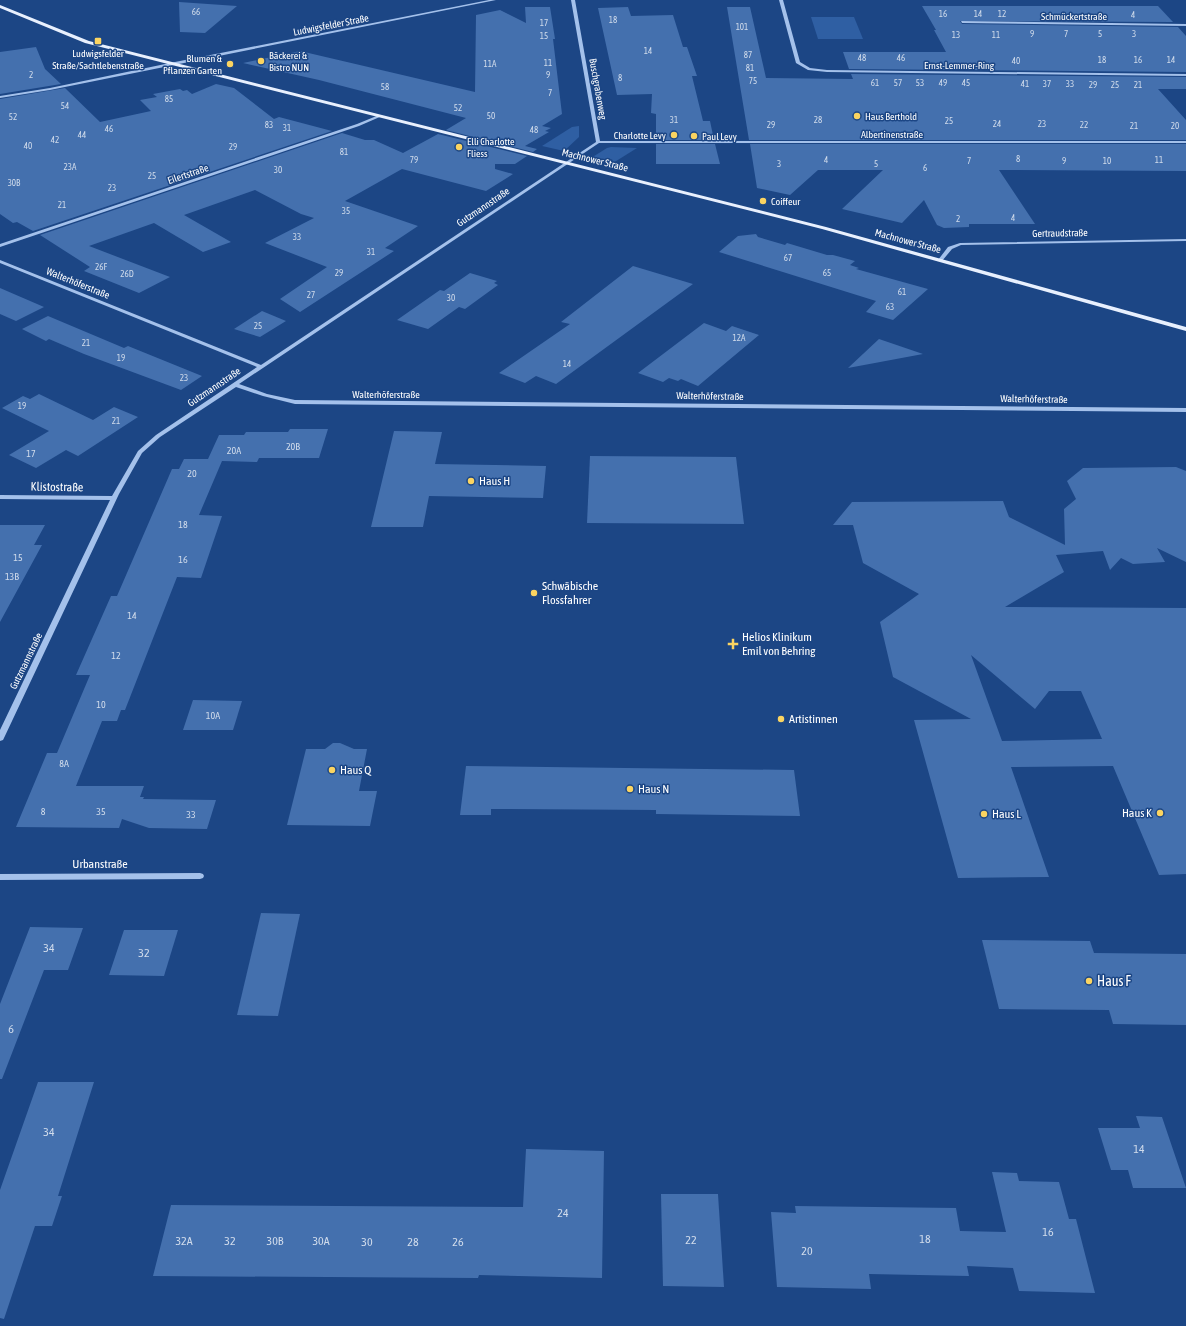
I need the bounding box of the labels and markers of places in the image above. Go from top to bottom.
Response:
marker: Ludwigsfelder Straße/Sachtlebenstraße [93,36,103,46]
place label: Ludwigsfelder Straße/Sachtlebenstraße [52,48,144,71]
place label: Bäckerei & Bistro NUN [269,50,309,73]
place label: Blumen & Pflanzen Garten [163,53,223,76]
marker: Bäckerei & Bistro NUN [256,56,266,66]
marker: Blumen & Pflanzen Garten [225,59,235,69]
marker: Haus Berthold [852,111,862,121]
place label: Haus Berthold [865,111,917,122]
place label: Charlotte Levy [614,130,666,141]
marker: Charlotte Levy [669,130,679,140]
marker: Paul Levy [689,131,699,141]
place label: Paul Levy [702,131,737,142]
place label: Elli Charlotte Fliess [467,136,515,159]
marker: Elli Charlotte Fliess [454,142,464,152]
marker: Coiffeur [758,196,768,206]
place label: Coiffeur [771,196,801,207]
place label: Haus H [479,474,510,488]
marker: Haus H [466,476,476,486]
place label: Schwäbische Flossfahrer [542,579,598,607]
marker: Schwäbische Flossfahrer [529,588,539,598]
place label: Helios Klinikum Emil von Behring [742,630,816,658]
marker: Helios Klinikum Emil von Behring [727,638,739,650]
place label: Artistinnen [789,712,838,726]
marker: Artistinnen [776,714,786,724]
place label: Haus Q [340,763,372,777]
marker: Haus Q [327,765,337,775]
place label: Haus N [638,782,669,796]
marker: Haus N [625,784,635,794]
place label: Haus K [1122,806,1152,820]
place label: Haus L [992,807,1021,821]
marker: Haus K [1155,808,1165,818]
marker: Haus L [979,809,989,819]
place label: Haus F [1097,973,1131,989]
marker: Haus F [1084,976,1094,986]

